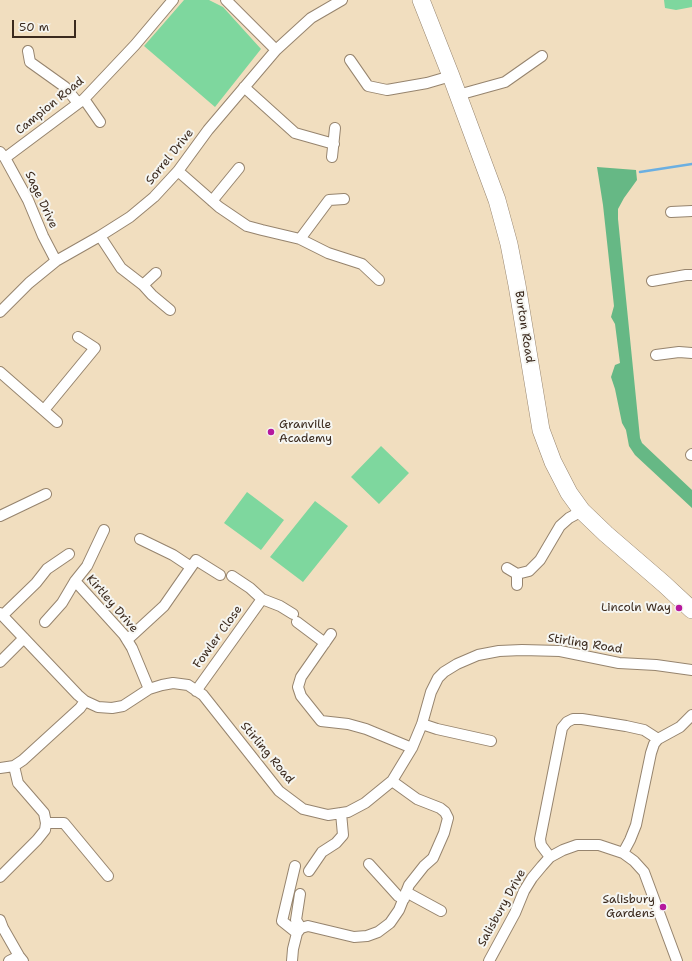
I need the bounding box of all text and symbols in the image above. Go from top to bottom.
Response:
scale bar [14,12,78,38]
text: 50 m [19,19,49,35]
street label: Campion Road [13,74,87,138]
street label: Sorrel Drive [143,126,197,188]
street label: Sage Drive [21,169,61,231]
street label: Burton Road [511,290,537,364]
place label: Granville Academy [279,418,332,446]
marker: Granville Academy [266,427,276,437]
street label: Kirtley Drive [83,572,141,636]
place label: Lincoln Way [601,601,671,615]
street label: Fowler Close [190,603,246,671]
marker: Lincoln Way [674,603,684,613]
street label: Stirling Road [546,631,624,657]
street label: Stirling Road [237,719,297,787]
street label: Salisbury Drive [475,867,529,949]
place label: Salisbury Gardens [602,893,655,921]
marker: Salisbury Gardens [658,902,668,912]

